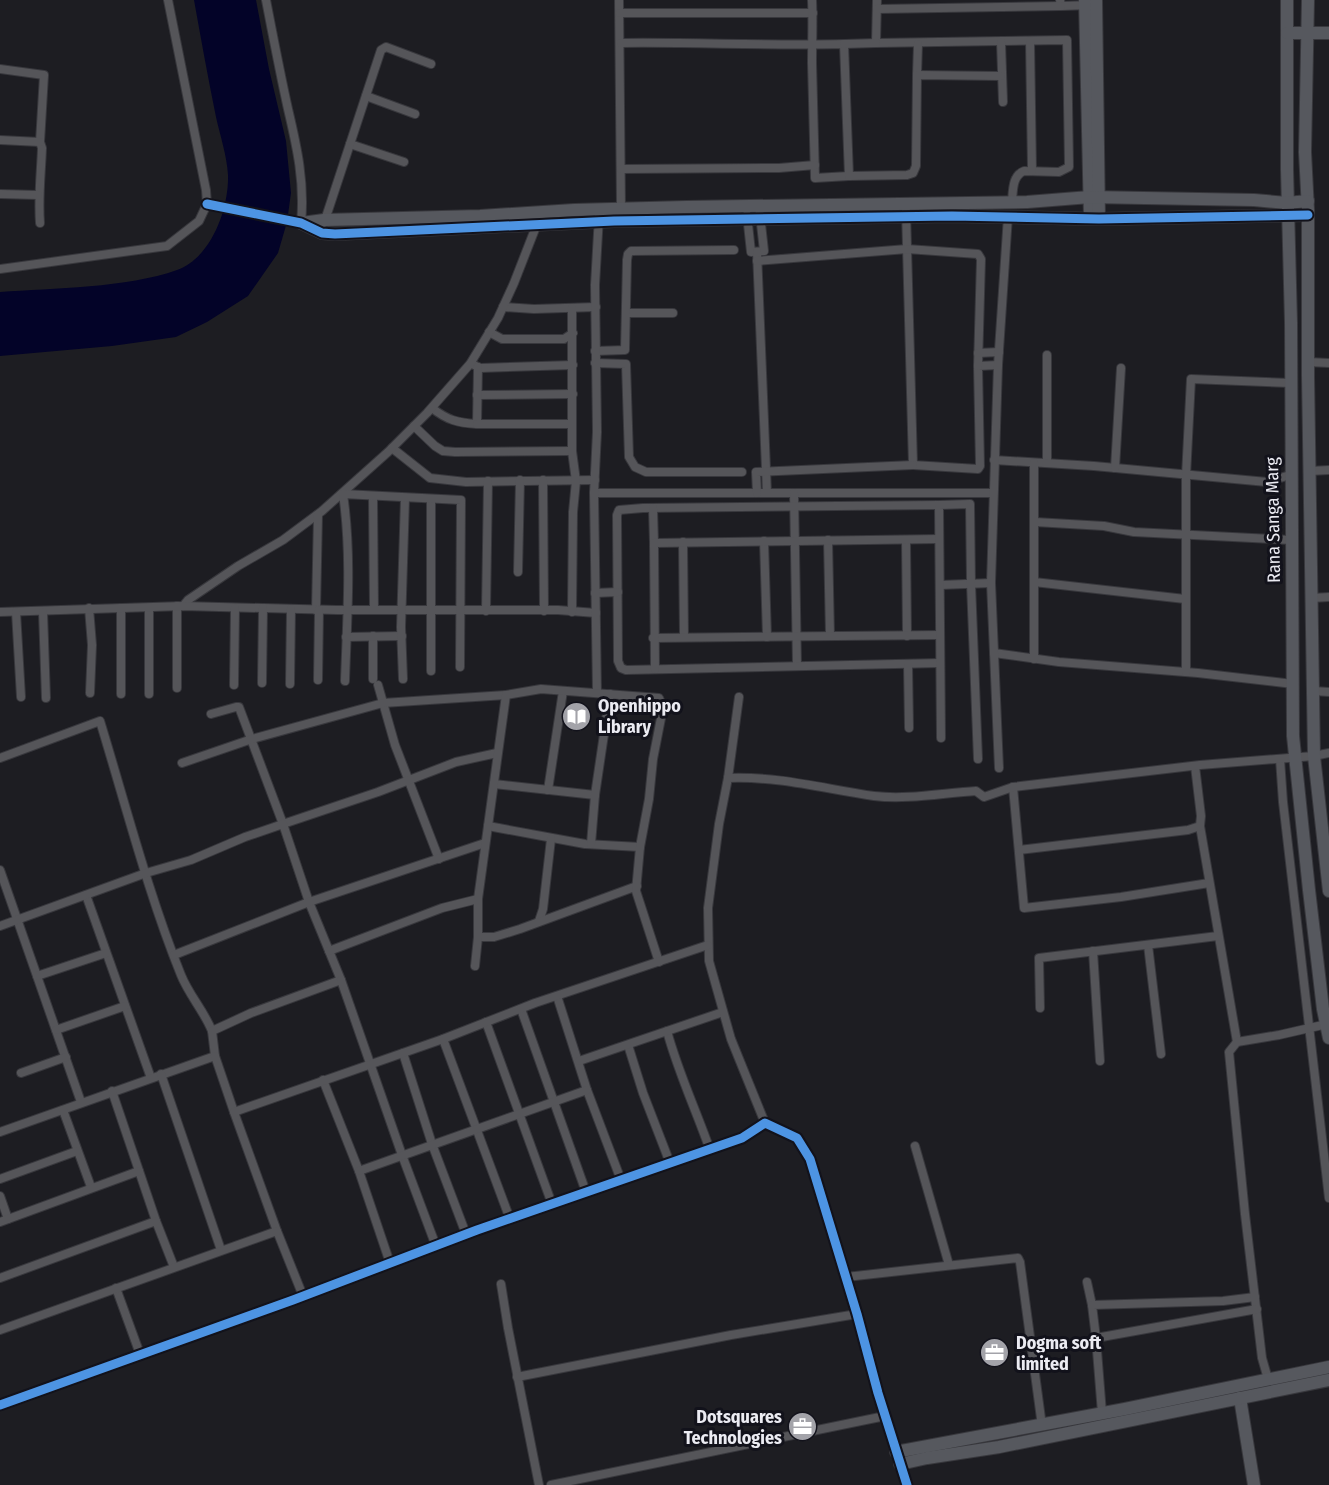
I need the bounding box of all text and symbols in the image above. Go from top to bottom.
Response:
street label: Rana Sanga Marg [1261,457,1285,583]
place label: Openhippo Library [598,695,681,738]
library icon: Openhippo Library [561,700,593,732]
place label: Dogma soft limited [1016,1332,1102,1375]
office icon: Dogma soft limited [979,1337,1011,1369]
place label: Dotsquares Technologies [684,1406,782,1449]
office icon: Dotsquares Technologies [787,1411,819,1443]

